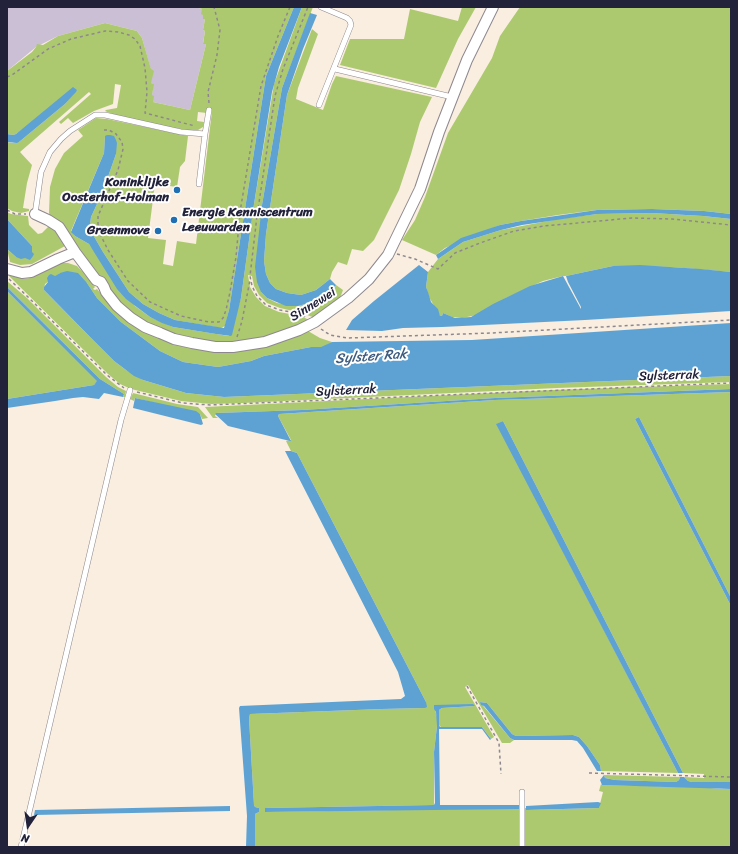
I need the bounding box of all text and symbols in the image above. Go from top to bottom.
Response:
place label: Koninklijke Oosterhof-Holman [62,175,169,206]
marker: Koninklijke Oosterhof-Holman [172,185,182,195]
place label: Energie Kenniscentrum Leeuwarden [182,205,313,236]
marker: Energie Kenniscentrum Leeuwarden [169,215,179,225]
place label: Greenmove [87,223,150,239]
marker: Greenmove [153,226,163,236]
street label: Sinnewei [287,285,339,325]
water label: Sylster Rak [335,346,407,368]
street label: Sylsterrak [639,367,699,385]
street label: Sylsterrak [315,382,377,400]
north arrow [8,806,48,846]
text: N [19,828,31,848]

